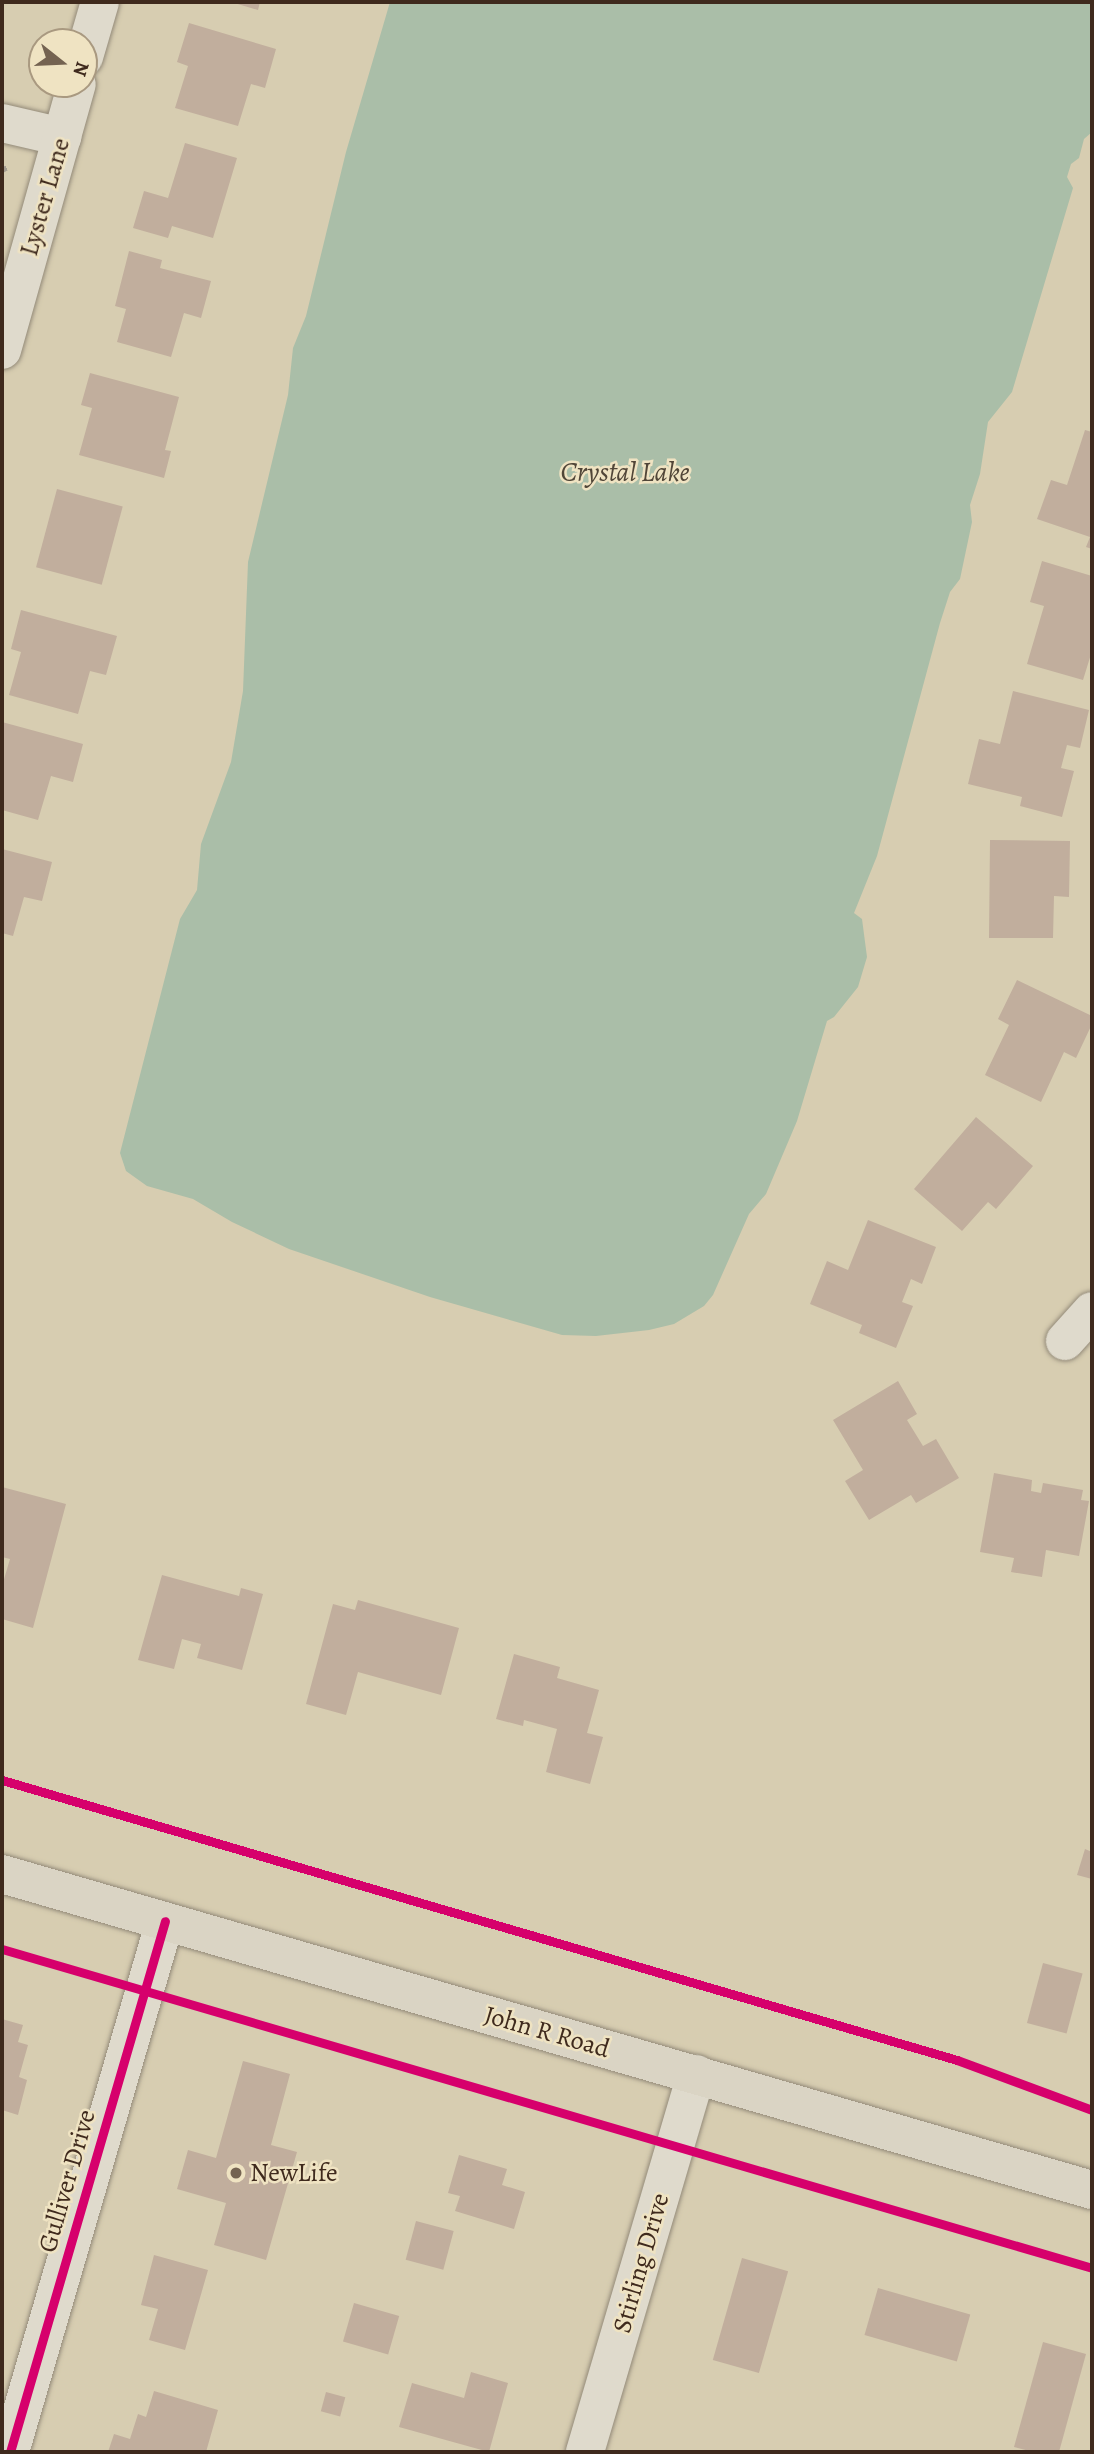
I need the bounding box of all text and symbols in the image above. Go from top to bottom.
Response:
north arrow [28,28,98,98]
text: N [67,58,96,79]
street label: Lyster Lane [13,134,77,260]
water label: Crystal Lake [561,455,689,489]
street label: John R Road [481,1999,613,2065]
street label: Gulliver Drive [32,2106,102,2256]
place label: NewLife [250,2157,338,2189]
marker: NewLife [228,2165,244,2181]
street label: Stirling Drive [606,2189,676,2337]

